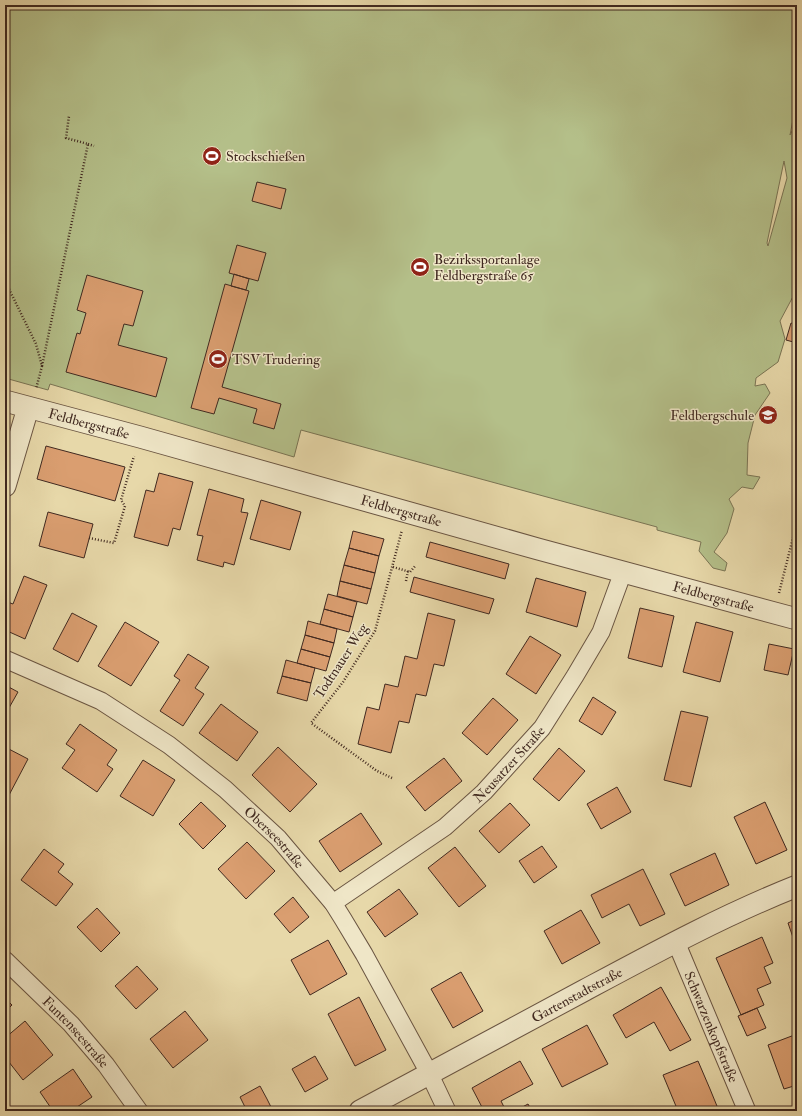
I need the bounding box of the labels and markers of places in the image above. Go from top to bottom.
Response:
sports icon: Stockschießen [201,145,223,167]
place label: Stockschießen [226,148,305,165]
place label: Bezirkssportanlage Feldbergstraße 65 [434,251,540,284]
sports icon: Bezirkssportanlage Feldbergstraße 65 [409,256,431,278]
sports icon: TSV Trudering [207,348,229,370]
place label: TSV Trudering [232,351,321,368]
school or university icon: Feldbergschule [757,404,779,426]
place label: Feldbergschule [670,407,754,424]

